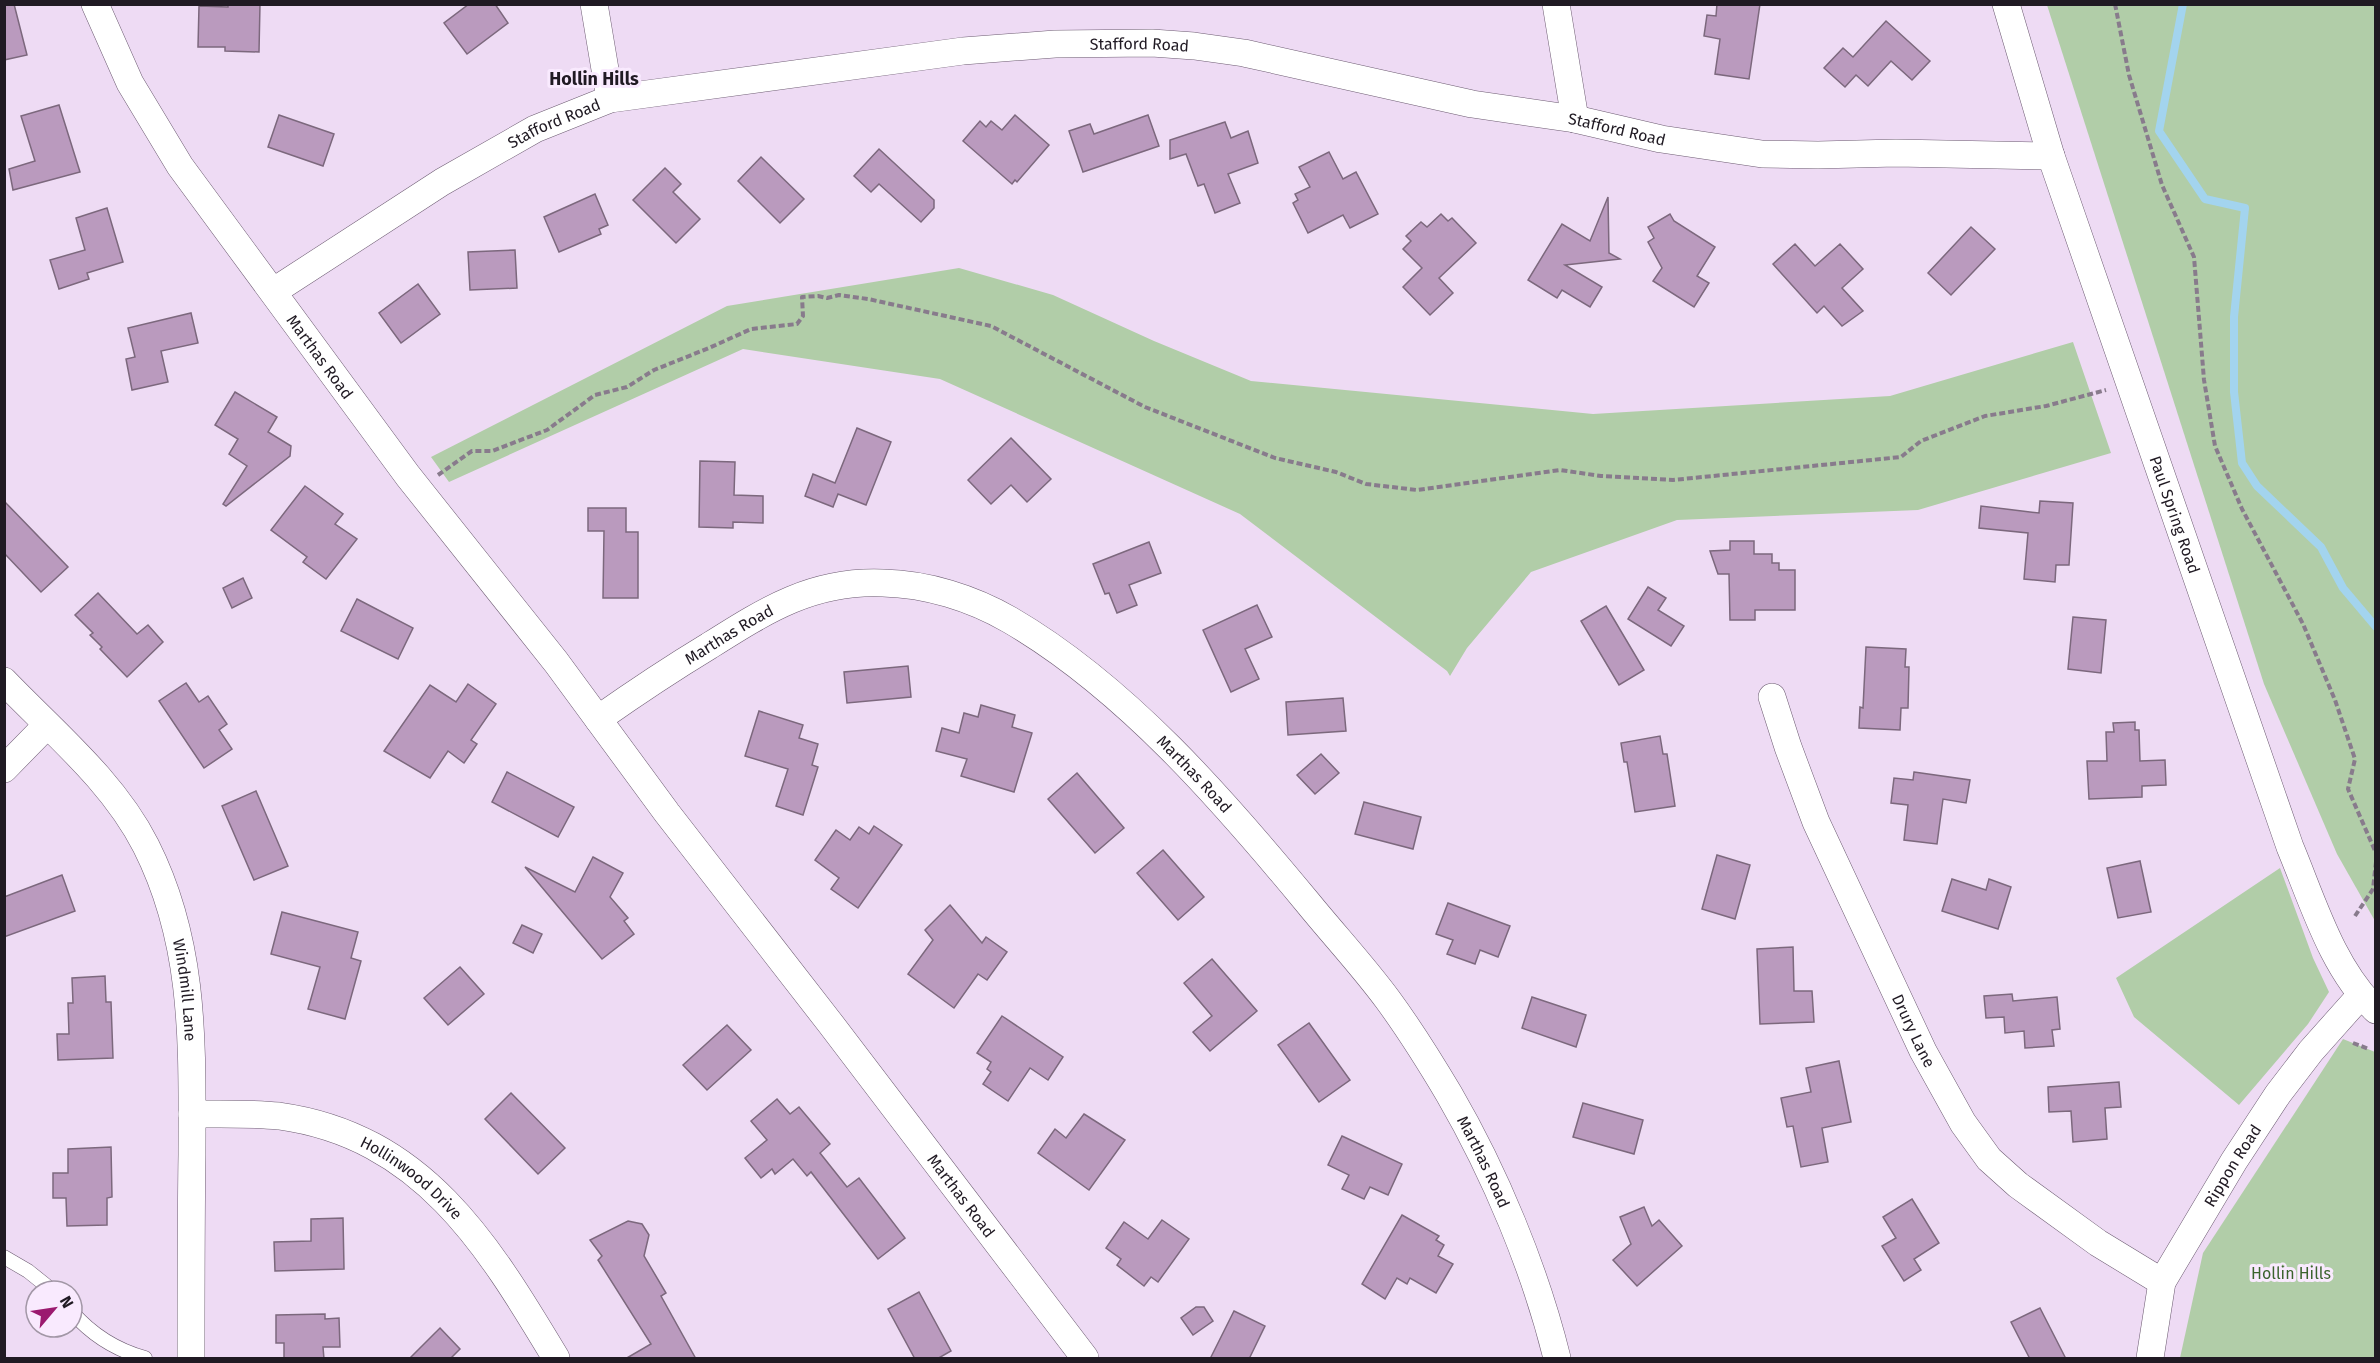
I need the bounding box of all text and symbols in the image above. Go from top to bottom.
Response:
street label: Stafford Road [1090,34,1190,56]
district label: Hollin Hills [549,68,639,90]
street label: Stafford Road [504,95,603,153]
street label: Stafford Road [1567,109,1667,150]
street label: Marthas Road [283,311,357,403]
street label: Paul Spring Road [2145,453,2204,576]
street label: Marthas Road [681,601,776,669]
street label: Marthas Road [1153,731,1235,817]
street label: Windmill Lane [169,937,200,1042]
street label: Drury Lane [1888,991,1939,1071]
street label: Marthas Road [1453,1113,1514,1211]
street label: Rippon Road [2200,1121,2265,1210]
street label: Hollinwood Drive [357,1132,466,1223]
street label: Marthas Road [923,1150,999,1241]
park label: Hollin Hills [2251,1264,2331,1283]
north arrow [24,1279,84,1339]
text: N [56,1293,78,1311]

